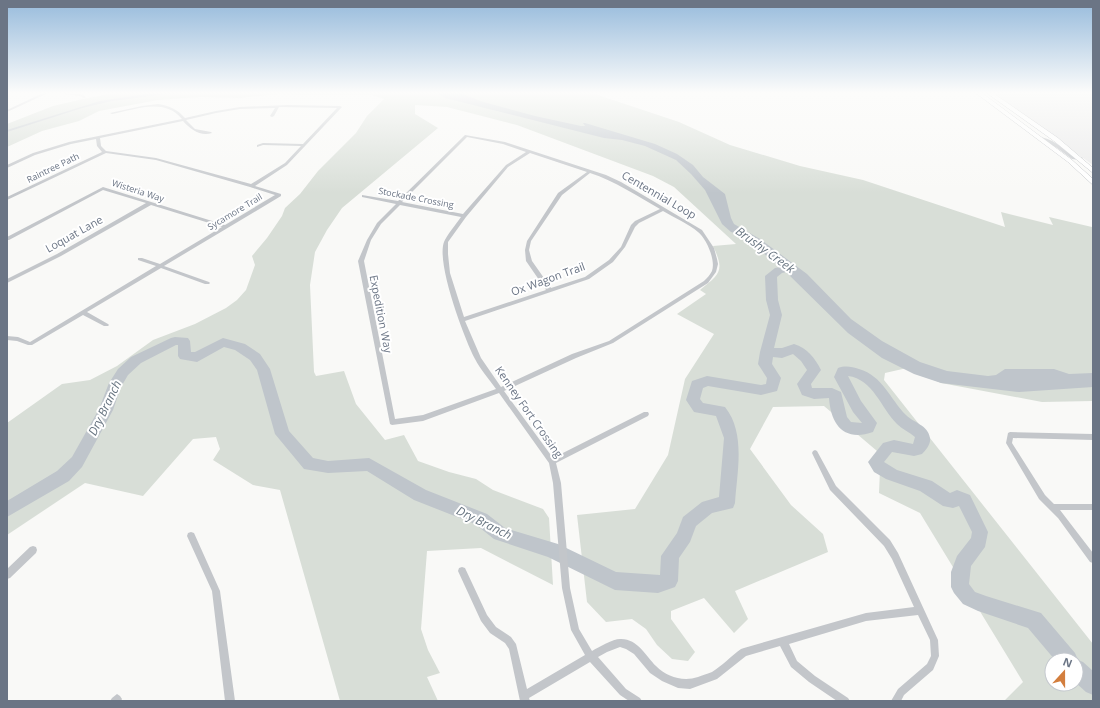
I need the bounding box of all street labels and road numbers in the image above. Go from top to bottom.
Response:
street label: Raintree Path [24,149,81,186]
street label: Centennial Loop [619,167,699,222]
street label: Wisteria Way [110,176,166,205]
street label: Stockade Crossing [377,184,455,211]
street label: Sycamore Trail [205,190,265,233]
street label: Loquat Lane [42,212,105,256]
street label: Ox Wagon Trail [509,258,587,299]
street label: Expedition Way [367,274,396,355]
street label: Kenney Fort Crossing [492,363,567,460]

